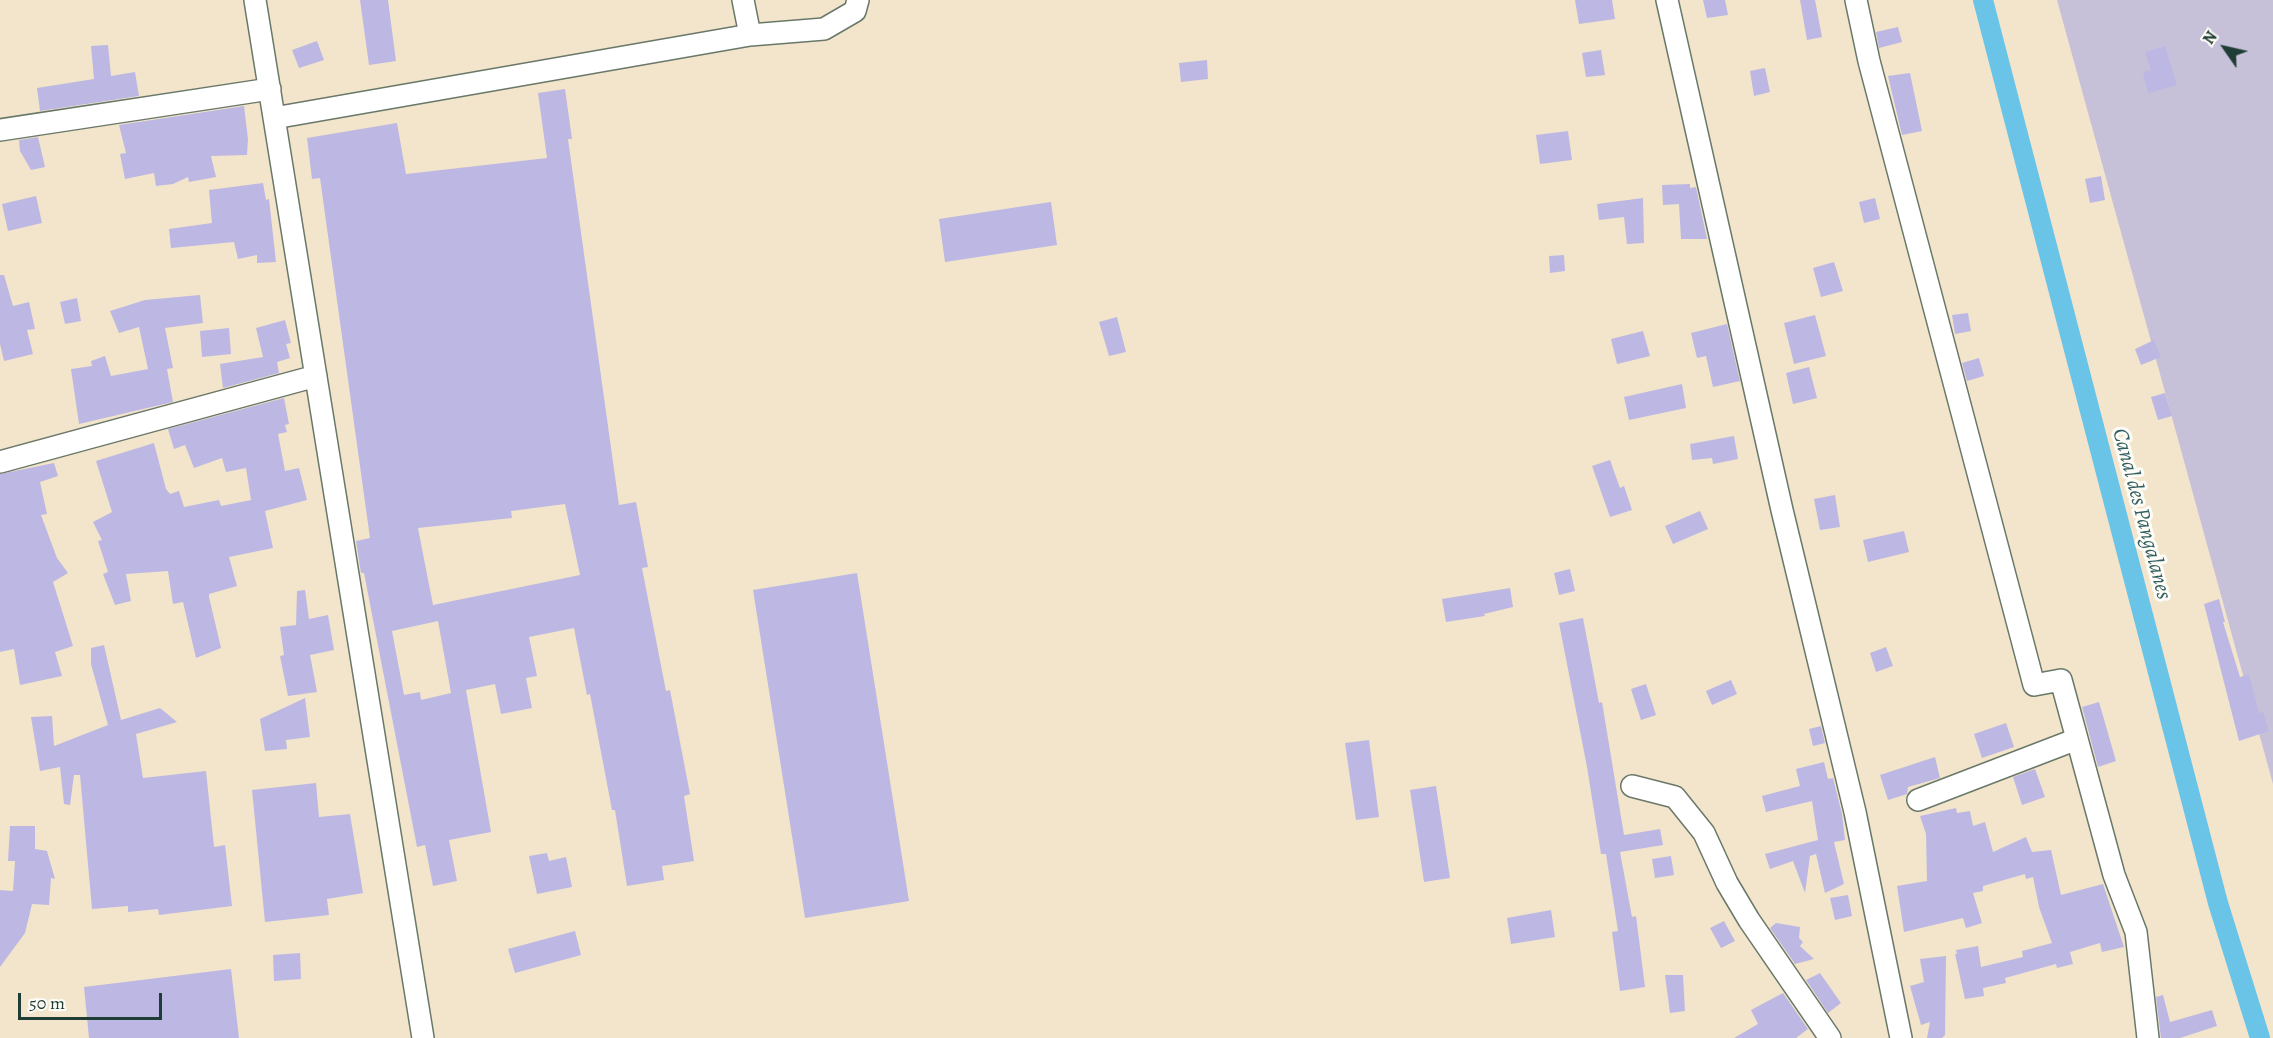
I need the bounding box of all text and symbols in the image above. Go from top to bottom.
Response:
north arrow [2195,18,2255,78]
text: N [2198,27,2222,49]
water label: Canal des Pangalanes [2105,426,2177,602]
scale bar [21,981,165,1019]
text: 50 m [29,991,65,1015]

